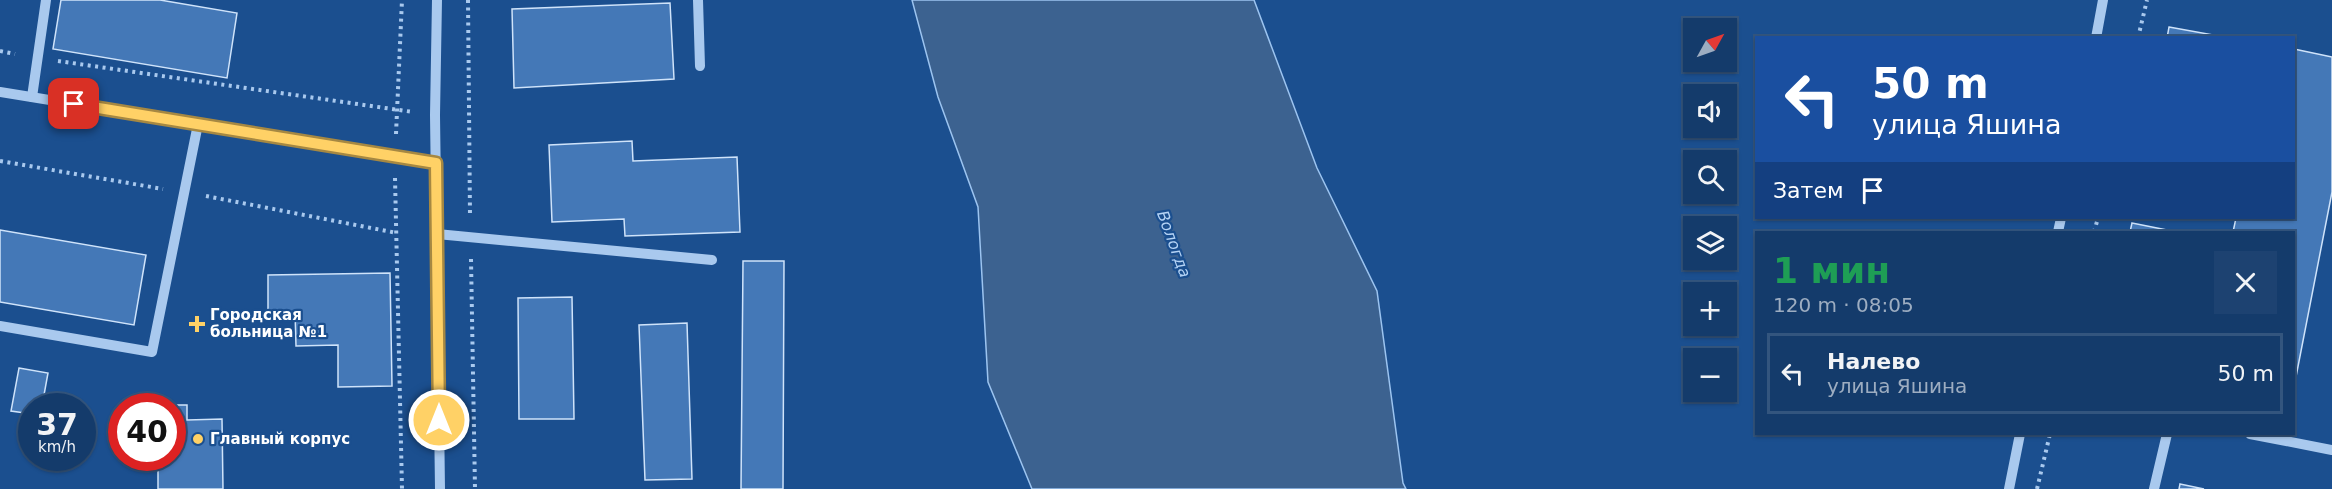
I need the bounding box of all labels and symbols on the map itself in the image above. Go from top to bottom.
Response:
north arrow [1683,18,1737,72]
pin [48,78,99,129]
water label: Вологда [1153,208,1195,280]
place label: Городская больница №1 [210,306,327,341]
marker: Городская больница №1 [188,315,206,333]
position arrow [407,388,471,452]
speed limit sign: 40 [108,393,186,471]
place label: Главный корпус [210,430,350,448]
marker: Главный корпус [191,432,205,446]

